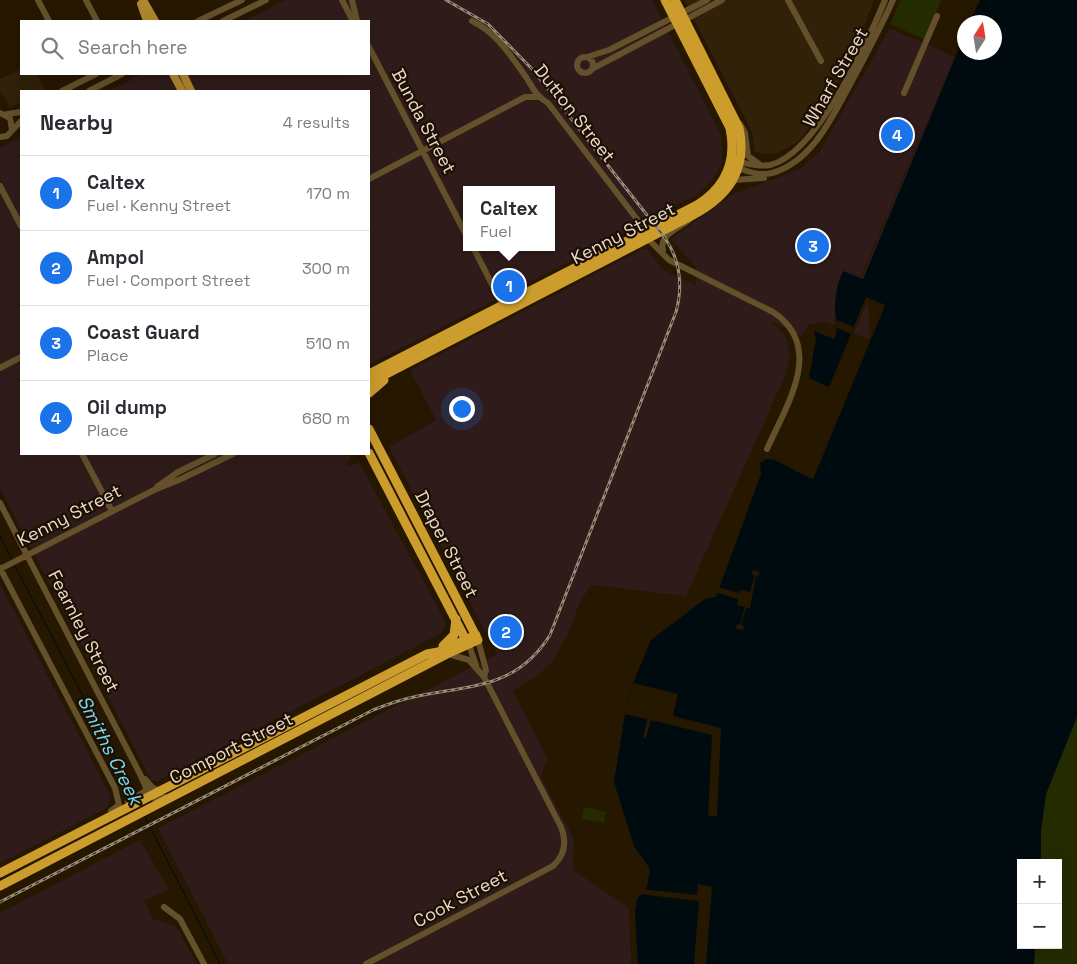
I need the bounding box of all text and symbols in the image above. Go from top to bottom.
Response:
north arrow [957,15,1002,60]
search box [20,20,370,75]
street label: Wharf Street [797,23,873,131]
icon: search [38,34,66,62]
text: Search here [78,35,188,60]
street label: Dutton Street [529,59,621,167]
street label: Bunda Street [387,65,461,177]
text: Nearby [40,109,113,136]
text: 4 results [283,112,350,133]
pin: 4 [881,116,913,154]
text: Caltex [87,170,145,195]
text: 1 [52,183,60,204]
text: 170 m [306,183,350,204]
popup [463,186,555,251]
text: Fuel · Kenny Street [87,195,231,216]
text: Caltex [480,196,538,221]
street label: Kenny Street [567,197,679,269]
text: Fuel [480,221,512,242]
pin: 3 [797,227,829,265]
text: Ampol [87,245,144,270]
text: 2 [51,258,61,279]
text: 300 m [302,258,350,279]
pin: 1 [493,267,525,305]
text: Fuel · Comport Street [87,270,251,291]
text: Coast Guard [87,320,200,345]
text: 3 [51,333,61,354]
text: 510 m [306,333,350,354]
text: Place [87,345,129,366]
text: Oil dump [87,395,167,420]
your location [449,396,475,422]
text: 4 [51,408,61,429]
text: 680 m [302,408,350,429]
text: Place [87,420,129,441]
street label: Kenny Street [13,479,125,551]
street label: Draper Street [410,486,484,602]
street label: Fearnley Street [43,566,125,696]
pin: 2 [490,613,522,651]
water label: Smiths Creek [72,691,150,811]
street label: Comport Street [165,707,297,789]
map controls [1017,859,1062,949]
button: + [1017,859,1062,904]
street label: Cook Street [409,864,511,932]
button: − [1017,904,1062,949]

